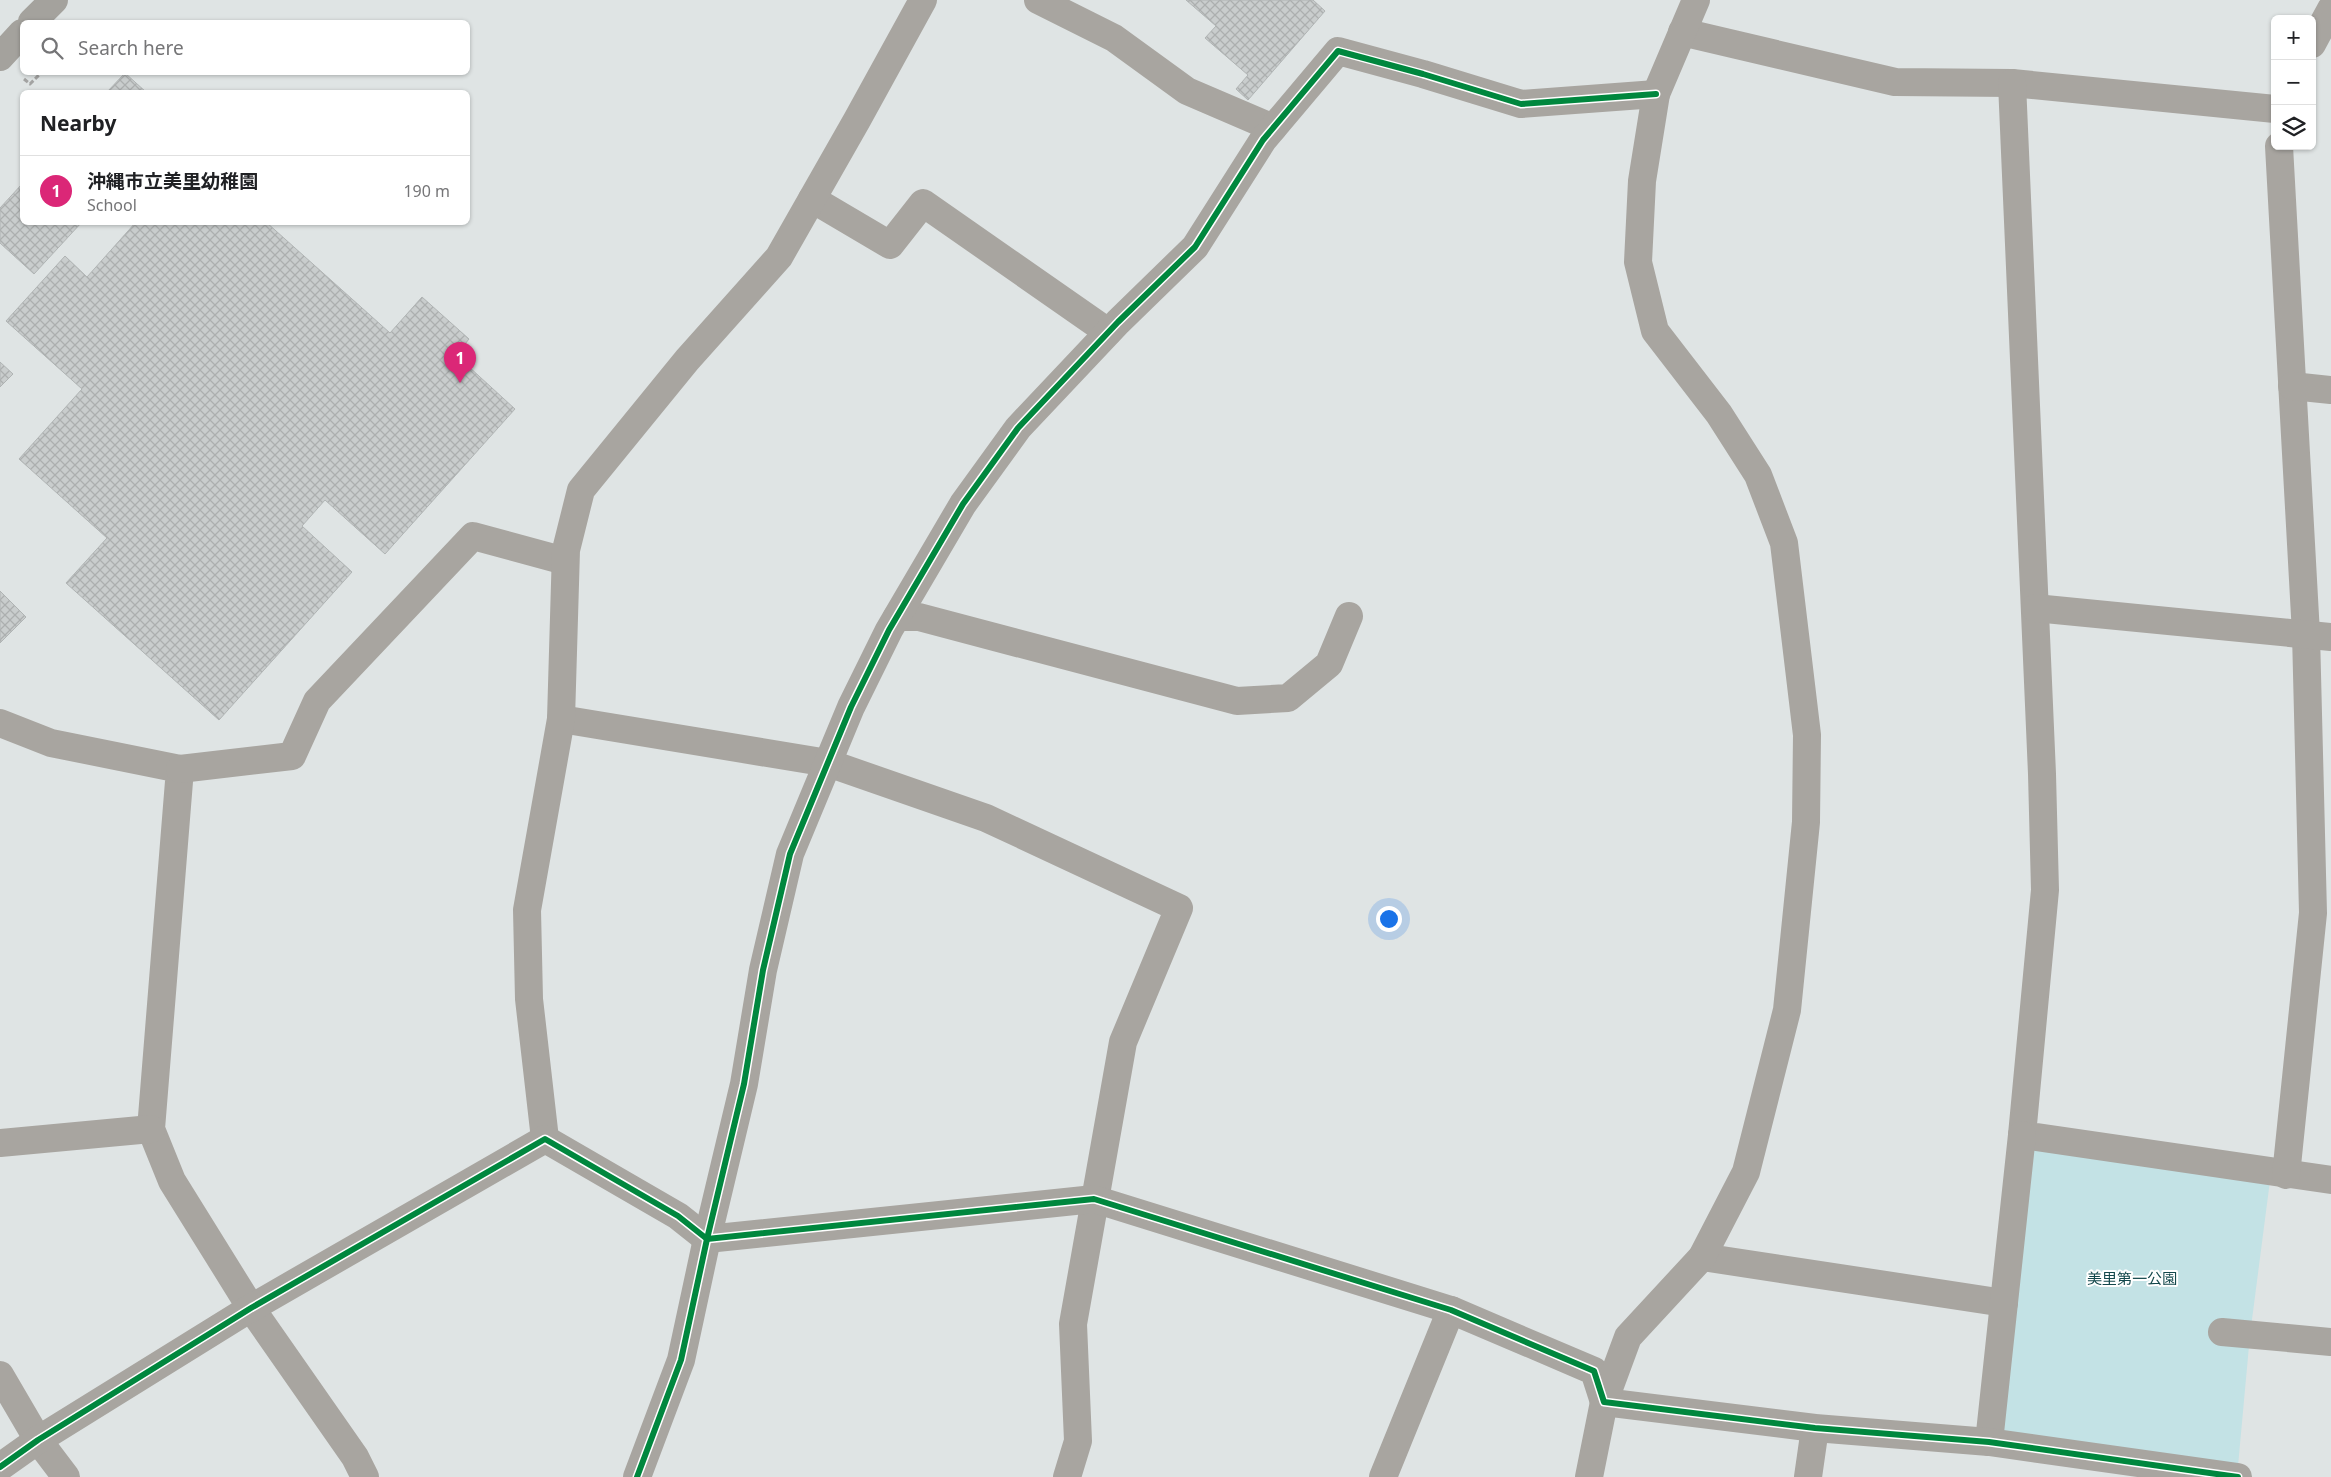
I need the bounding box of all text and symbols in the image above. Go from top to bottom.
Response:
map controls [2271,15,2316,150]
button: + [2271,15,2316,60]
search box [20,20,470,75]
icon: search [38,34,66,62]
text: Search here [78,35,184,61]
button: − [2271,60,2316,105]
button: layers [2271,105,2316,150]
text: Nearby [40,109,116,137]
text: 沖縄市立美里幼稚園 [87,168,258,194]
text: 1 [51,180,61,202]
text: 190 m [403,180,450,202]
text: School [87,194,137,216]
pin: 1 [444,342,476,383]
your location [1376,906,1402,932]
park label: 美里第一公園 [2087,1268,2177,1288]

